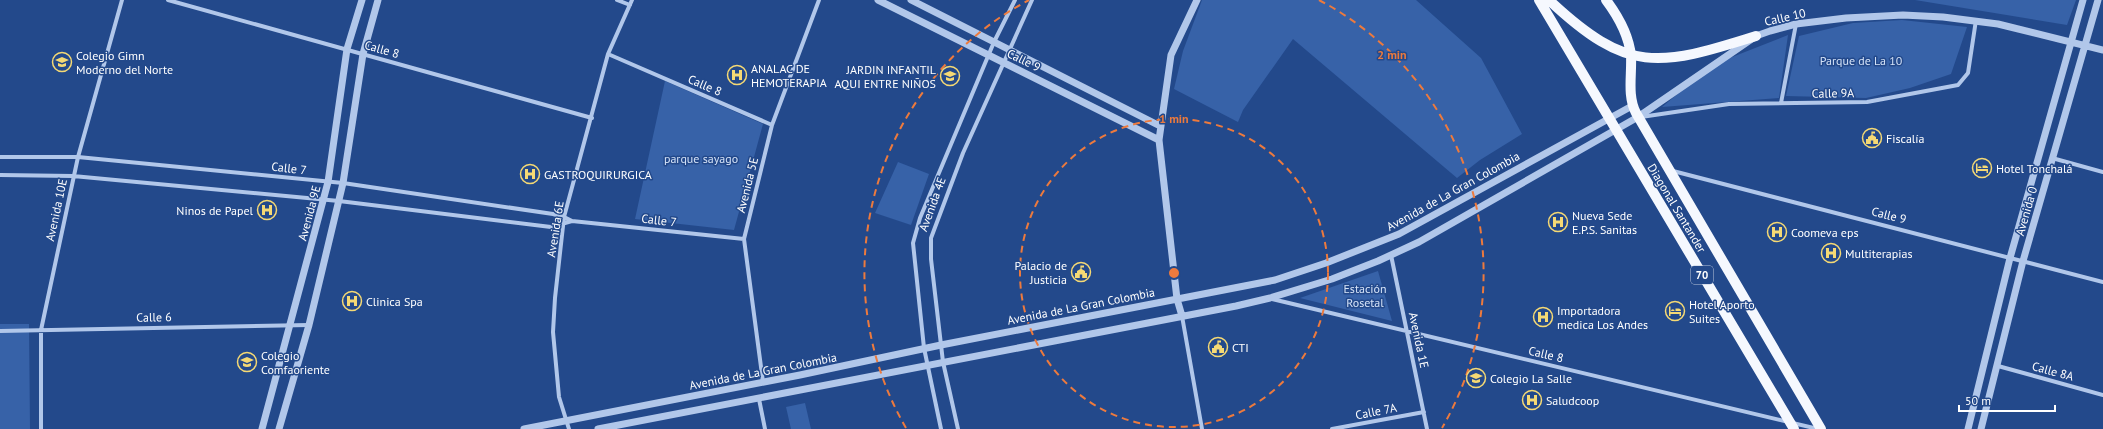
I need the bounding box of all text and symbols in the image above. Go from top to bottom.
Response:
street label: Calle 10 [1763,5,1808,29]
street label: Calle 8 [363,37,401,61]
street label: Calle 9 [1005,45,1043,75]
text: 2 min [1377,47,1407,62]
place label: Colegio Gimn Moderno del Norte [76,48,173,77]
school or university icon: Colegio Gimn Moderno del Norte [51,51,73,73]
park label: Parque de La 10 [1820,53,1903,68]
place label: ANALAC DE HEMOTERAPIA [751,61,827,90]
place label: JARDIN INFANTIL AQUI ENTRE NIÑOS [834,62,936,91]
hospital icon: ANALAC DE HEMOTERAPIA [726,64,748,86]
school or university icon: JARDIN INFANTIL AQUI ENTRE NIÑOS [939,65,961,87]
street label: Calle 8 [686,71,724,99]
street label: Calle 9A [1812,85,1854,101]
text: 1 min [1159,111,1189,126]
public building icon: Fiscalía [1861,127,1883,149]
place label: Fiscalía [1886,131,1925,146]
street label: Avenida de La Gran Colombia [1384,148,1522,234]
park label: parque sayago [664,151,738,166]
street label: Avenida 5E [733,156,761,214]
hotel icon: Hotel Tonchalá [1971,157,1993,179]
street label: Calle 7 [271,159,307,177]
street label: Diagonal Santander [1645,161,1709,255]
place label: Hotel Tonchalá [1996,161,2072,176]
hospital icon: GASTROQUIRURGICA [519,163,541,185]
place label: GASTROQUIRURGICA [544,167,652,182]
street label: Avenida 4E [915,175,949,233]
street label: Avenida 10E [42,177,70,243]
street label: Avenida 9E [294,184,324,242]
street label: Avenida 0 [2012,184,2040,237]
hospital icon: Ninos de Papel [256,199,278,221]
street label: Avenida 6E [543,200,567,258]
place label: Ninos de Papel [176,203,253,218]
street label: Calle 9 [1870,203,1908,227]
place label: Nueva Sede E.P.S. Sanitas [1572,208,1637,237]
street label: Calle 7 [641,211,677,229]
hospital icon: Nueva Sede E.P.S. Sanitas [1547,211,1569,233]
hospital icon: Coomeva eps [1766,221,1788,243]
place label: Coomeva eps [1791,225,1858,240]
hospital icon: Multiterapias [1820,242,1842,264]
place label: Multiterapias [1845,246,1913,261]
place label: Palacio de Justicia [1014,258,1067,287]
public building icon: Palacio de Justicia [1070,261,1092,283]
centre of rings [1167,266,1181,280]
road number: 70 [1691,266,1713,284]
park label: Estación Rosetal [1343,281,1387,310]
street label: Avenida de La Gran Colombia [1006,284,1156,328]
hospital icon: Clinica Spa [341,290,363,312]
place label: Clinica Spa [366,294,423,309]
place label: Hotel Aporto Suites [1689,297,1755,326]
hotel icon: Hotel Aporto Suites [1664,300,1686,322]
place label: Importadora medica Los Andes [1557,303,1648,332]
hospital icon: Importadora medica Los Andes [1532,306,1554,328]
street label: Calle 6 [136,309,172,325]
street label: Avenida 1E [1406,311,1432,369]
public building icon: CTI [1207,336,1229,358]
place label: CTI [1232,340,1249,355]
street label: Calle 8 [1527,343,1565,365]
place label: Colegio Comfaoriente [261,348,330,377]
street label: Avenida de La Gran Colombia [688,349,838,393]
school or university icon: Colegio Comfaoriente [236,351,258,373]
street label: Calle 8A [2031,358,2075,384]
school or university icon: Colegio La Salle [1465,367,1487,389]
place label: Colegio La Salle [1490,371,1572,386]
scale bar [1959,387,2055,413]
hospital icon: Saludcoop [1521,389,1543,411]
place label: Saludcoop [1546,393,1599,408]
text: 50 m [1965,393,1991,408]
street label: Calle 7A [1354,400,1398,422]

